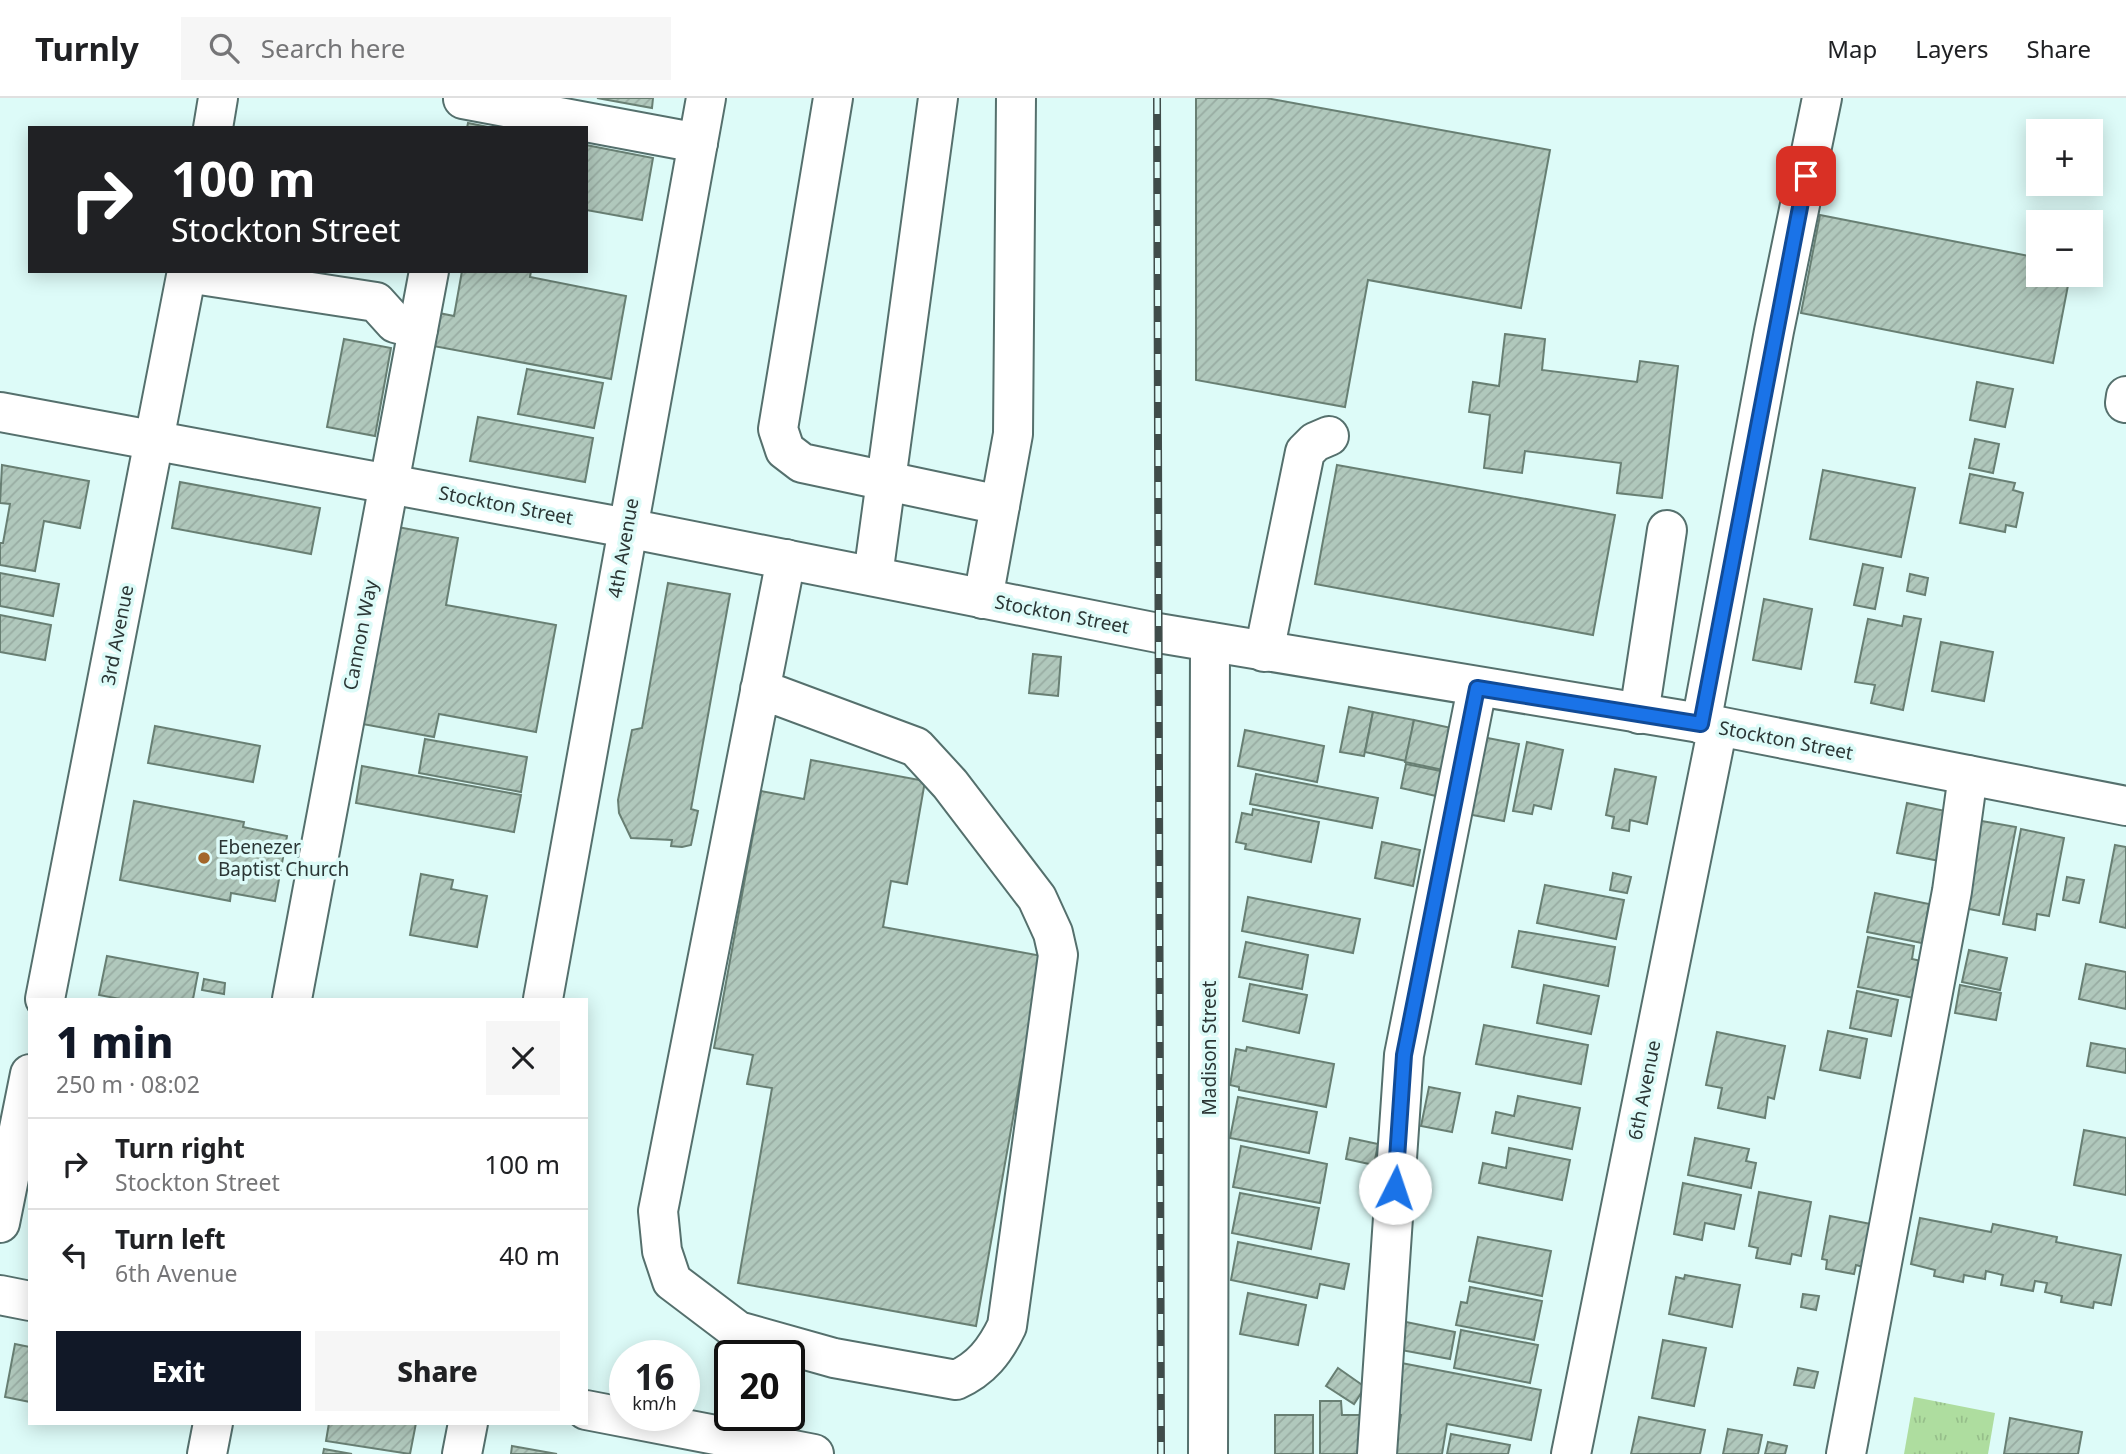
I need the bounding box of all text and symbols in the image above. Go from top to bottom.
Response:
search box [181,17,671,80]
text: Turnly [35,26,139,71]
icon: search [205,29,243,67]
text: Search here [261,30,405,66]
text: Map [1827,32,1877,65]
text: Layers [1915,32,1989,65]
text: Share [2027,32,2091,65]
map controls [2026,119,2103,287]
button: + [2026,119,2103,196]
text: 100 m [171,145,316,211]
pin [1776,146,1836,206]
icon: right [56,154,147,245]
icon: arrive [1787,157,1825,195]
text: Stockton Street [171,208,400,251]
button: − [2026,210,2103,287]
street label: Stockton Street [437,479,575,531]
street label: 4th Avenue [601,496,645,600]
street label: Cannon Way [337,577,384,692]
street label: 3rd Avenue [95,583,139,687]
street label: Stockton Street [993,588,1131,640]
street label: Stockton Street [1717,714,1855,766]
place label: Ebenezer Baptist Church [218,834,349,882]
marker: Ebenezer Baptist Church [196,850,212,866]
street label: Madison Street [1196,980,1222,1115]
text: 1 min [56,1013,173,1070]
button: close [486,1021,560,1095]
street label: 6th Avenue [1622,1038,1666,1142]
text: 250 m · 08:02 [56,1068,200,1100]
text: Turn right [115,1130,245,1166]
icon: right [56,1145,94,1183]
text: 100 m [484,1146,560,1182]
position arrow [1358,1151,1432,1225]
text: Stockton Street [115,1166,280,1198]
text: Turn left [115,1221,226,1257]
icon: left [56,1236,94,1274]
text: 40 m [499,1237,560,1273]
text: 6th Avenue [115,1257,237,1289]
button: Exit [56,1331,301,1411]
button: Share [315,1331,560,1411]
speed limit sign: 20 [714,1340,805,1431]
text: 16 [634,1353,675,1400]
text: km/h [632,1391,677,1415]

